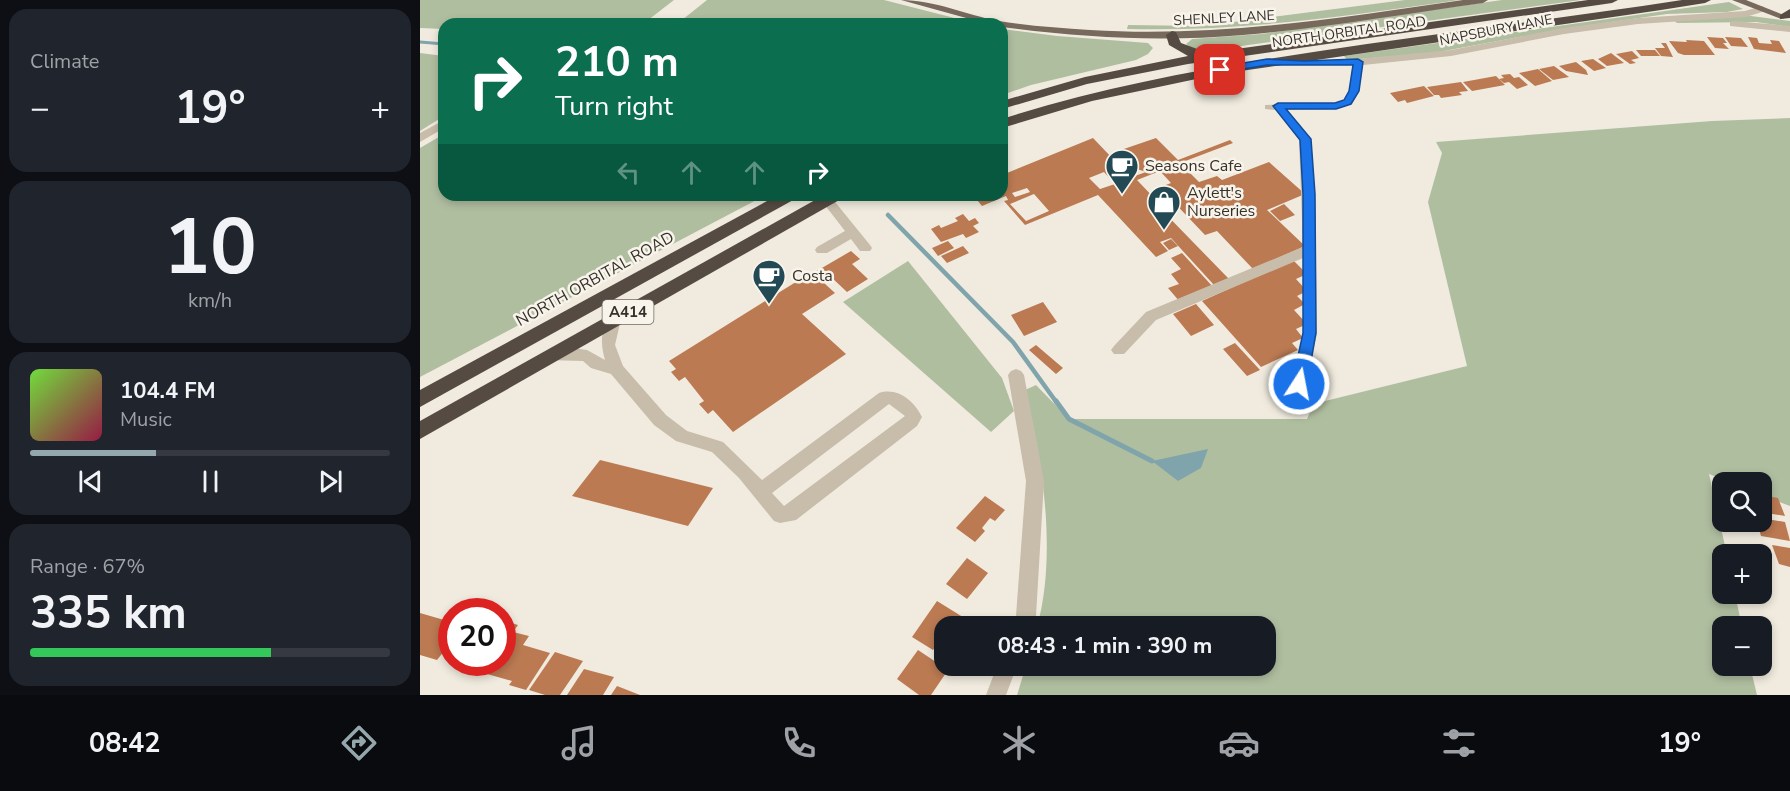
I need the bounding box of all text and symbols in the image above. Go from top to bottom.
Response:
street label: SHENLEY LANE [1173,6,1275,30]
street label: NAPSBURY LANE [1438,10,1554,50]
street label: NORTH ORBITAL ROAD [1271,12,1427,52]
text: 210 m [555,34,679,91]
icon: right [456,42,534,120]
pin [1194,44,1245,95]
text: Climate [30,48,99,75]
icon: arrive [1203,53,1236,86]
text: 19° [174,78,246,139]
text: − [30,86,50,131]
text: + [370,86,390,131]
text: Turn right [555,88,673,125]
cafe icon: Seasons Cafe [1104,148,1140,195]
place label: Seasons Cafe [1145,155,1242,177]
icon: left [612,156,645,189]
icon: ahead [675,156,708,189]
icon: ahead [738,156,771,189]
icon: right [801,156,834,189]
place label: Aylett's Nurseries [1187,182,1255,222]
shop icon: Aylett's Nurseries [1146,184,1182,231]
text: 10 [163,194,257,301]
street label: NORTH ORBITAL ROAD [512,226,678,332]
cafe icon: Costa [751,258,787,305]
place label: Costa [792,265,833,287]
text: km/h [188,287,232,314]
road number: A414 [602,300,654,324]
position arrow [1267,352,1331,416]
text: 104.4 FM [120,376,216,406]
text: Music [120,406,172,433]
icon: previous [74,465,107,498]
icon: pause [194,465,227,498]
icon: next [314,465,347,498]
map controls [1712,472,1772,676]
button: search [1712,472,1772,532]
button: + [1712,544,1772,604]
text: Range · 67% [30,553,145,580]
text: 335 km [30,583,187,644]
speed limit sign: 20 [438,598,516,676]
button: − [1712,616,1772,676]
text: 08:43 · 1 min · 390 m [998,631,1212,661]
icon: directions [338,722,380,764]
icon: music [558,722,600,764]
icon: phone [778,722,820,764]
icon: climate [998,722,1040,764]
icon: car [1218,722,1260,764]
icon: filters [1438,722,1480,764]
text: 08:42 [89,725,160,762]
text: 19° [1658,725,1701,762]

